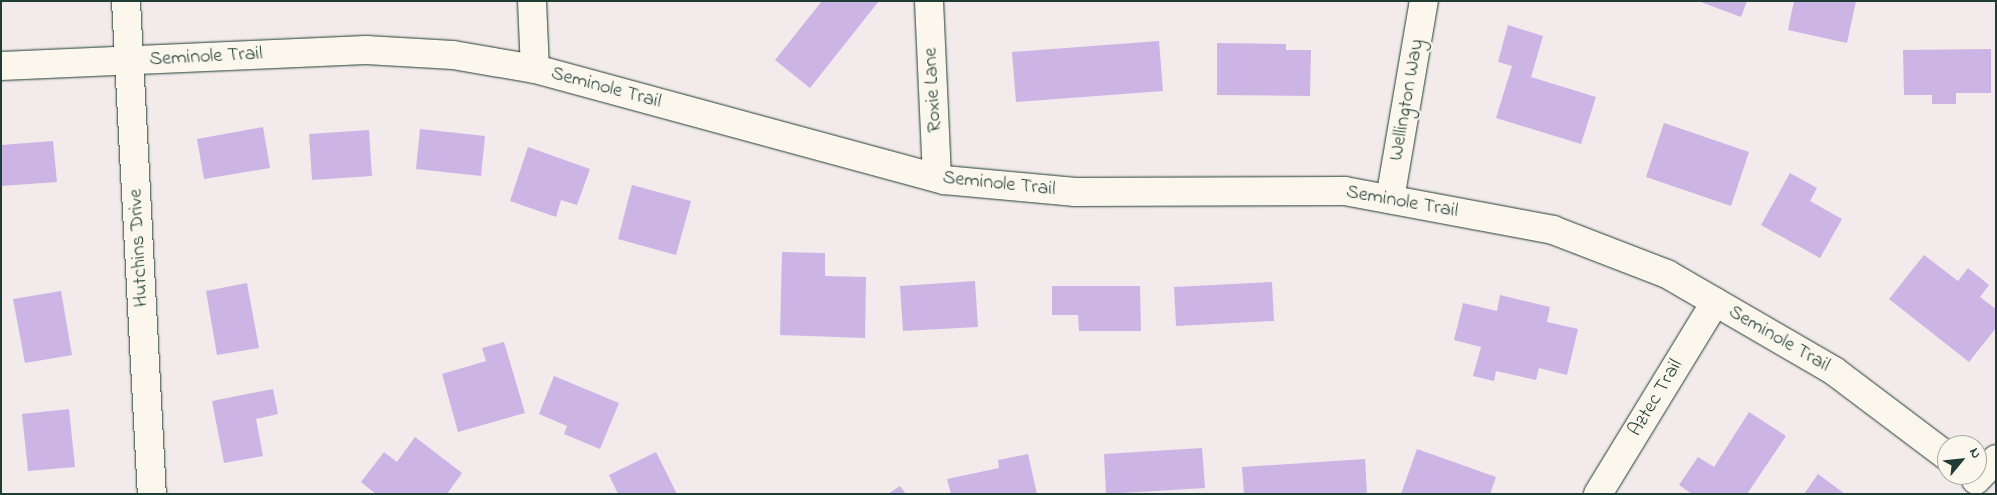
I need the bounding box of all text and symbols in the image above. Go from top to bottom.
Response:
street label: Wellington Way [1384,37,1430,163]
street label: Seminole Trail [149,42,263,72]
street label: Roxie Lane [919,47,947,133]
street label: Seminole Trail [548,62,664,114]
street label: Seminole Trail [941,166,1057,202]
street label: Seminole Trail [1344,180,1460,224]
street label: Hutchins Drive [124,188,154,308]
street label: Seminole Trail [1724,300,1834,378]
street label: Aztec Trail [1624,355,1688,441]
north arrow [1937,435,1987,485]
text: N [1963,444,1986,462]

